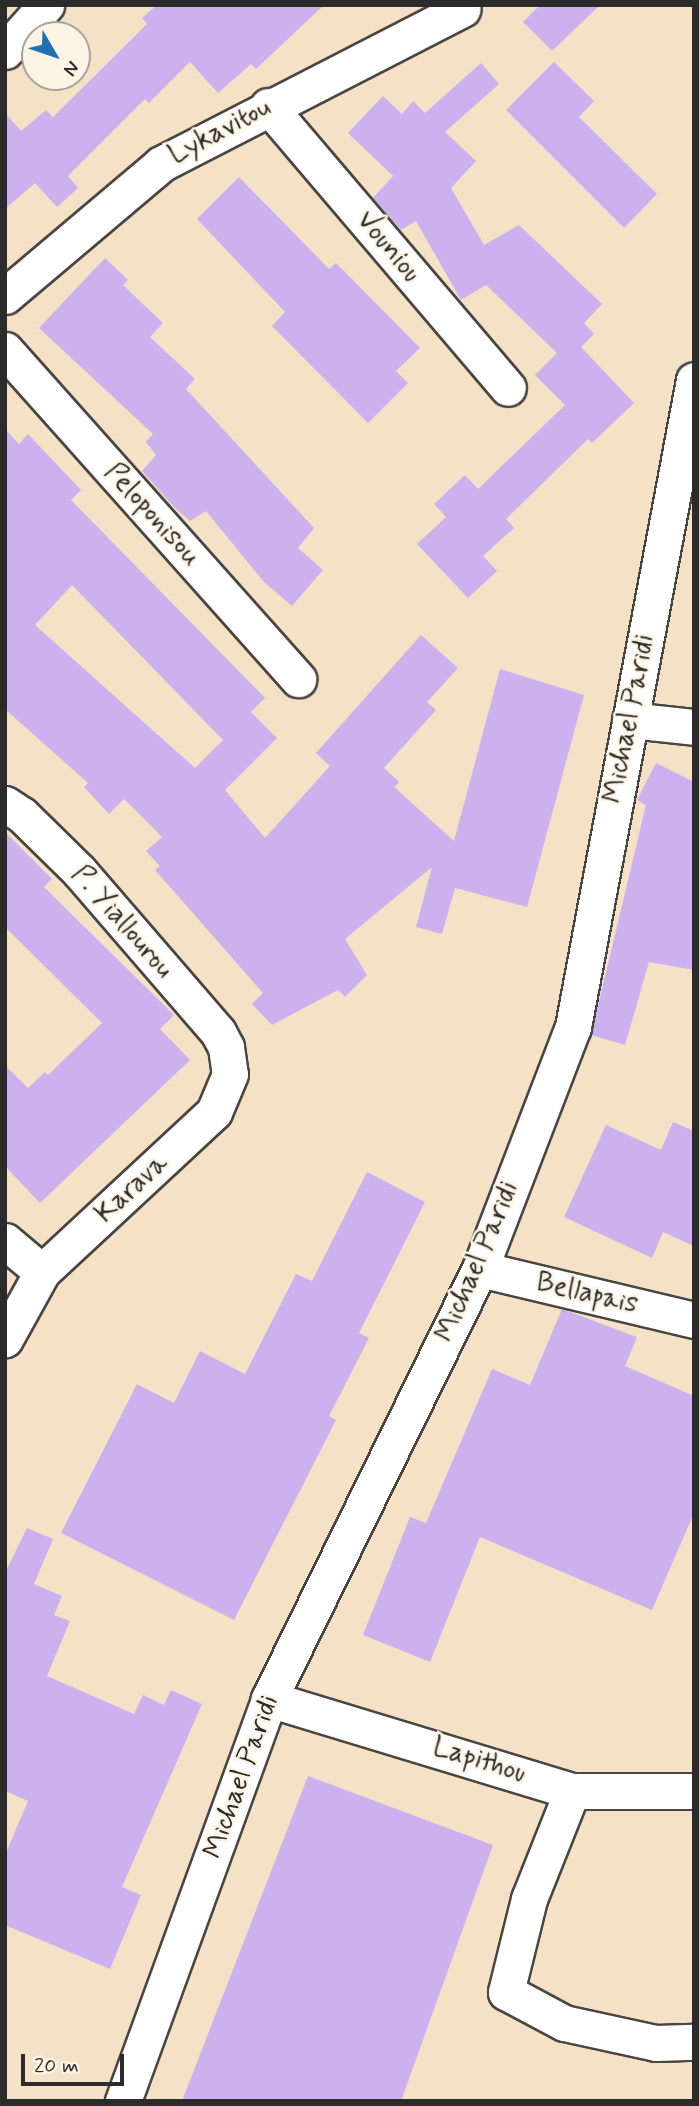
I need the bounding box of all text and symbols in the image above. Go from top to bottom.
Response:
north arrow [21,21,91,91]
text: N [57,55,85,81]
street label: Lykavitou [163,91,277,173]
street label: Vouniou [348,204,428,290]
street label: Peloponisou [97,456,207,574]
street label: Michael Paridi [597,633,663,805]
street label: P. Yiallourou [64,858,180,986]
street label: Karava [89,1147,175,1231]
street label: Michael Paridi [429,1178,527,1346]
street label: Bellapais [533,1266,641,1322]
street label: Michael Paridi [197,1692,287,1862]
street label: Lapithou [428,1731,530,1791]
scale bar [24,2039,128,2084]
text: 20 m [34,2052,79,2080]

